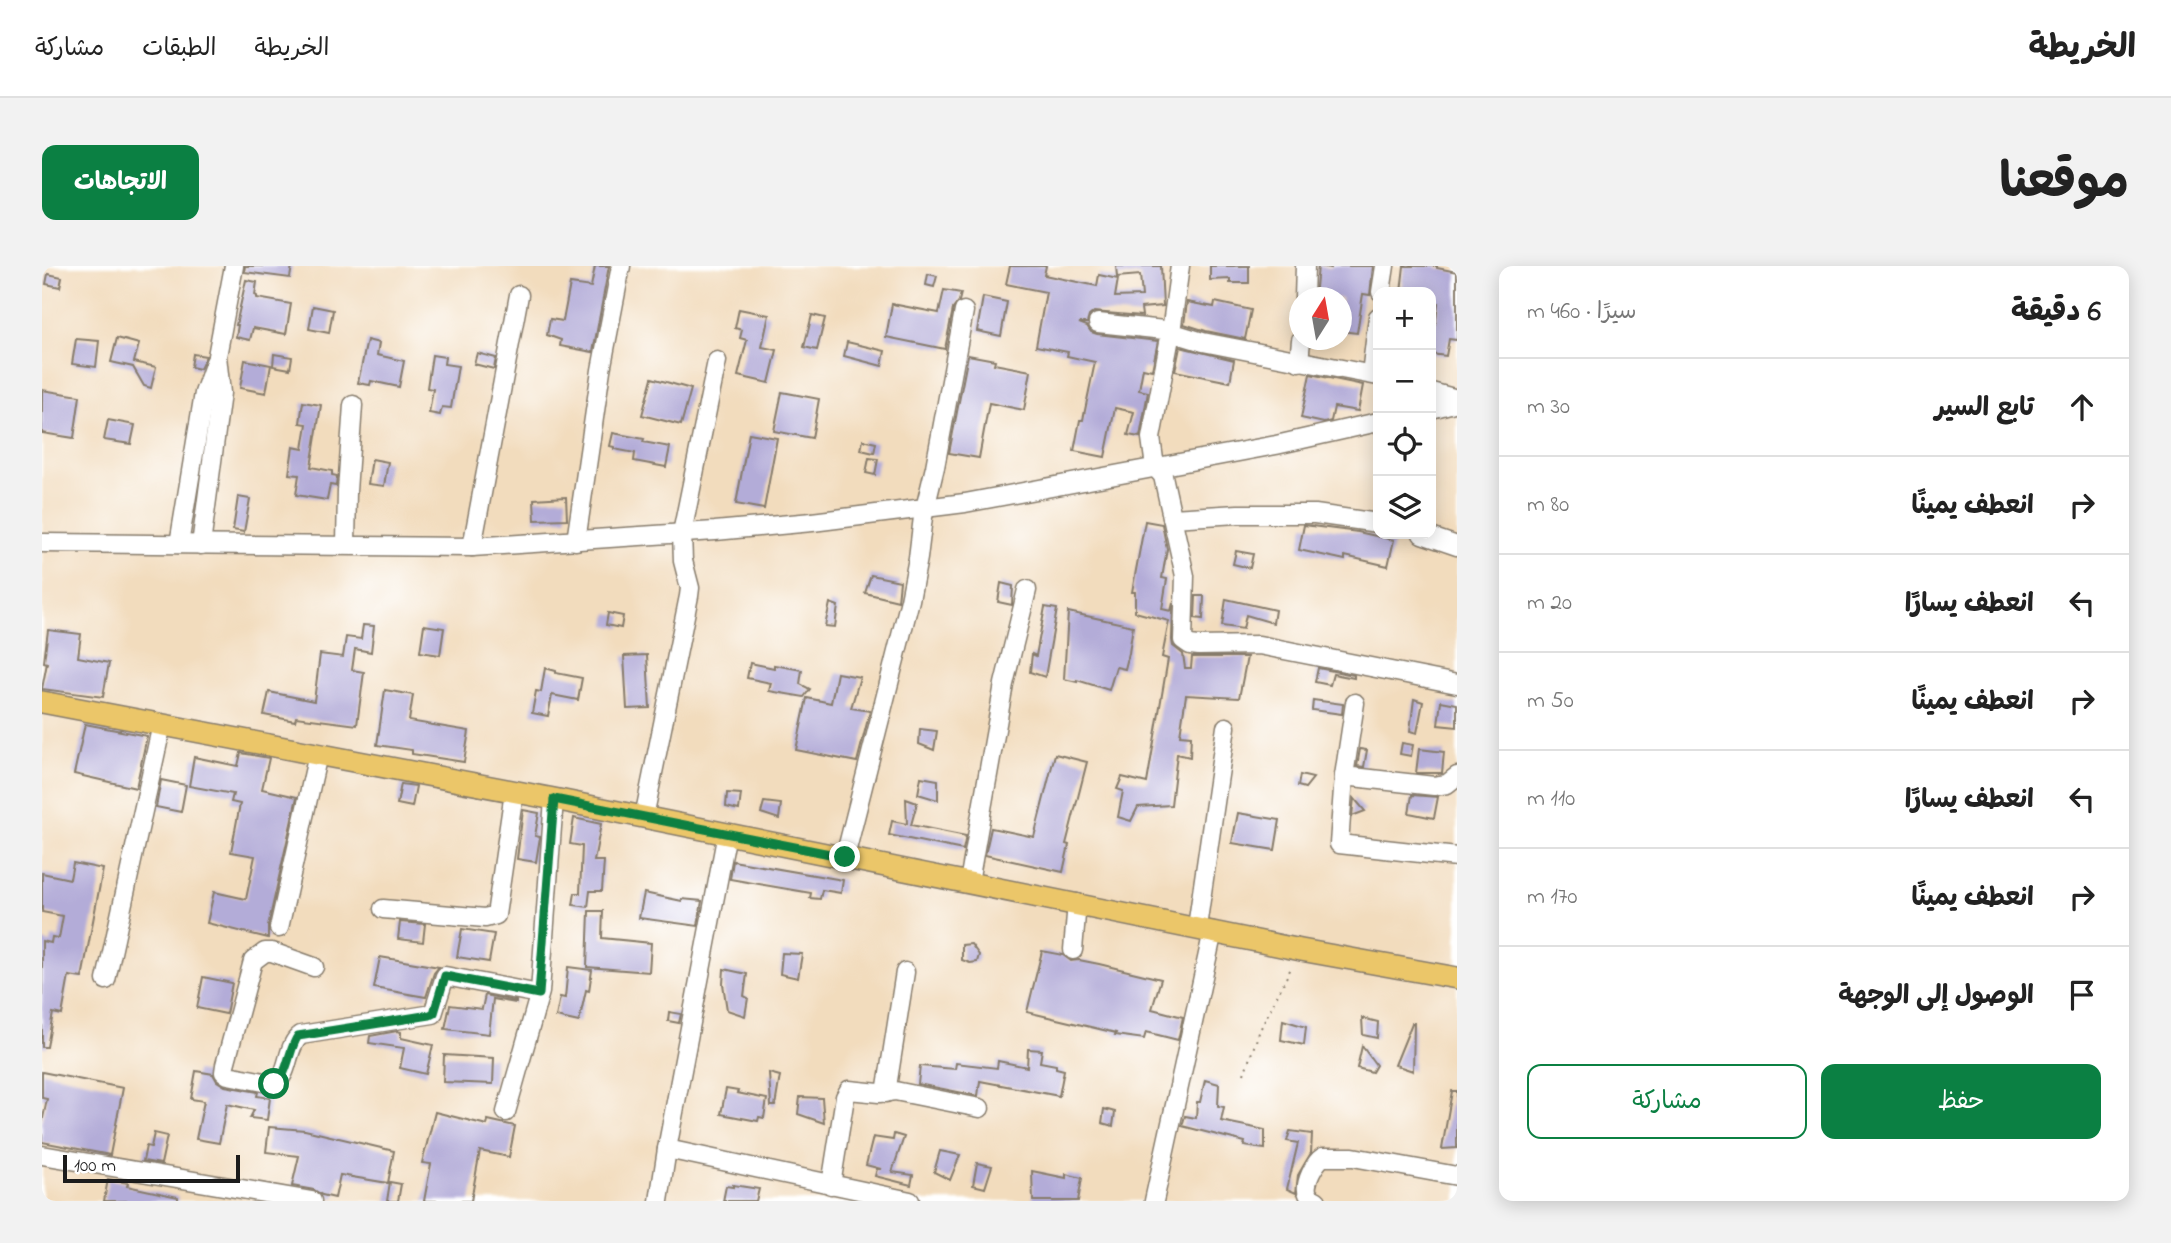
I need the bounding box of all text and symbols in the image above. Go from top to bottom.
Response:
text: الخريطة [2029,25,2136,73]
text: مشاركة [35,32,104,67]
text: الطبقات [142,32,217,67]
text: الخريطة [255,32,329,67]
button: الاتجاهات [42,145,199,220]
text: موقعنا [1999,148,2129,220]
north arrow [1289,287,1352,350]
map controls [1373,287,1436,539]
button: + [1373,287,1436,350]
text: 6 دقيقة [2011,291,2101,335]
text: سيرًا · 460 m [1527,296,1637,329]
button: − [1373,350,1436,413]
icon: ahead [2063,388,2101,426]
text: تابع السير [1935,390,2034,428]
text: 30 m [1527,391,1570,424]
button: locate [1373,413,1436,476]
button: layers [1373,476,1436,539]
icon: right [2063,486,2101,524]
text: انعطف يمينًا [1911,488,2034,526]
text: 80 m [1527,489,1569,522]
icon: left [2063,584,2101,622]
text: انعطف يسارًا [1905,586,2034,624]
text: 20 m [1527,587,1572,620]
icon: right [2063,682,2101,720]
text: انعطف يمينًا [1911,684,2034,722]
text: 50 m [1527,685,1574,718]
icon: left [2063,780,2101,818]
text: انعطف يسارًا [1905,782,2034,820]
text: 110 m [1527,783,1575,816]
route end [829,841,860,872]
icon: right [2063,878,2101,916]
text: انعطف يمينًا [1911,880,2034,918]
text: 170 m [1527,881,1577,914]
icon: arrive [2063,976,2101,1014]
text: الوصول إلى الوجهة [1838,978,2034,1016]
button: مشاركة [1527,1064,1807,1139]
button: حفظ [1821,1064,2101,1139]
route start [258,1068,289,1099]
scale bar [63,1152,240,1184]
text: 100 m [74,1153,116,1180]

